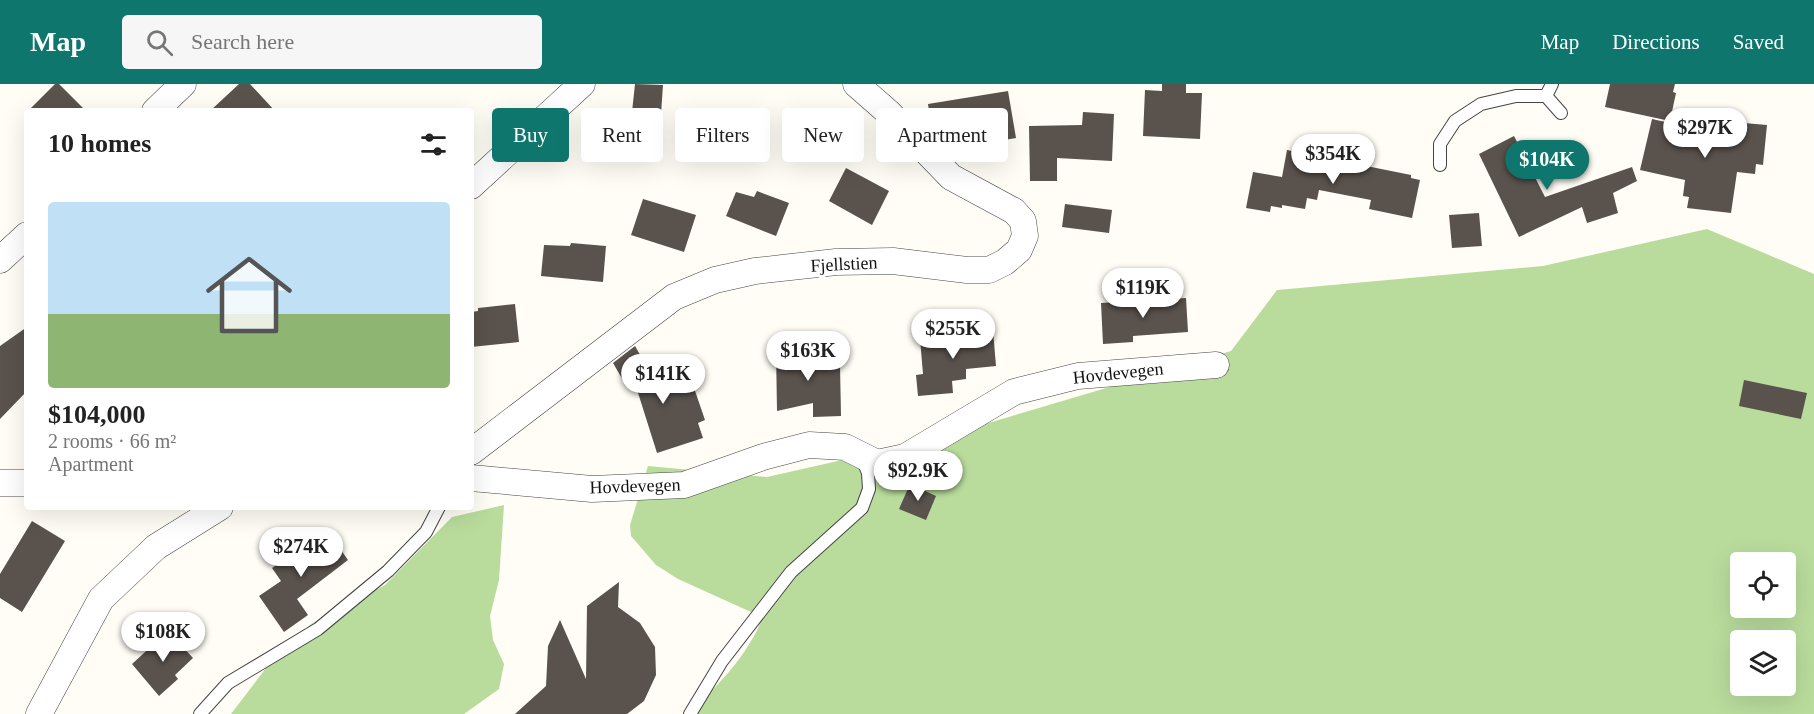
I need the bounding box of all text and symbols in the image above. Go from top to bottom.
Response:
search box [122,15,542,69]
text: Map [30,26,86,57]
icon: search [143,26,176,59]
text: Search here [191,29,294,54]
text: Map [1541,30,1579,54]
text: Directions [1612,30,1700,54]
text: Saved [1733,30,1784,54]
chip: Buy [492,108,569,162]
chip: Rent [581,108,663,162]
chip: Filters [675,108,770,162]
chip: New [782,108,864,162]
chip: Apartment [876,108,1008,162]
pin: $297K [1663,108,1747,159]
text: $297K [1677,116,1733,138]
icon: filters [417,128,450,161]
text: 10 homes [48,129,151,158]
pin: $354K [1291,134,1375,185]
pin: $104K [1505,140,1589,191]
text: $354K [1305,142,1361,164]
text: $104K [1519,148,1575,170]
icon: home [195,241,303,349]
street label: Fjellstien [810,252,878,276]
pin: $119K [1101,268,1185,319]
text: $119K [1116,276,1170,298]
pin: $255K [911,309,995,360]
text: $255K [925,317,981,339]
pin: $163K [766,331,850,382]
text: $163K [780,339,836,361]
pin: $141K [621,354,705,405]
street label: Hovdevegen [1072,358,1164,388]
text: $141K [635,362,691,384]
text: $104,000 [48,400,146,429]
text: 2 rooms · 66 m² [48,430,176,452]
pin: $92.9K [869,451,967,502]
text: Apartment [48,453,134,475]
text: $92.9K [888,459,948,481]
street label: Hovdevegen [589,474,681,498]
pin: $274K [259,527,343,578]
text: $274K [273,535,329,557]
map controls [1730,552,1796,696]
button: locate [1730,552,1796,618]
pin: $108K [121,612,205,663]
text: $108K [135,620,191,642]
button: layers [1730,630,1796,696]

